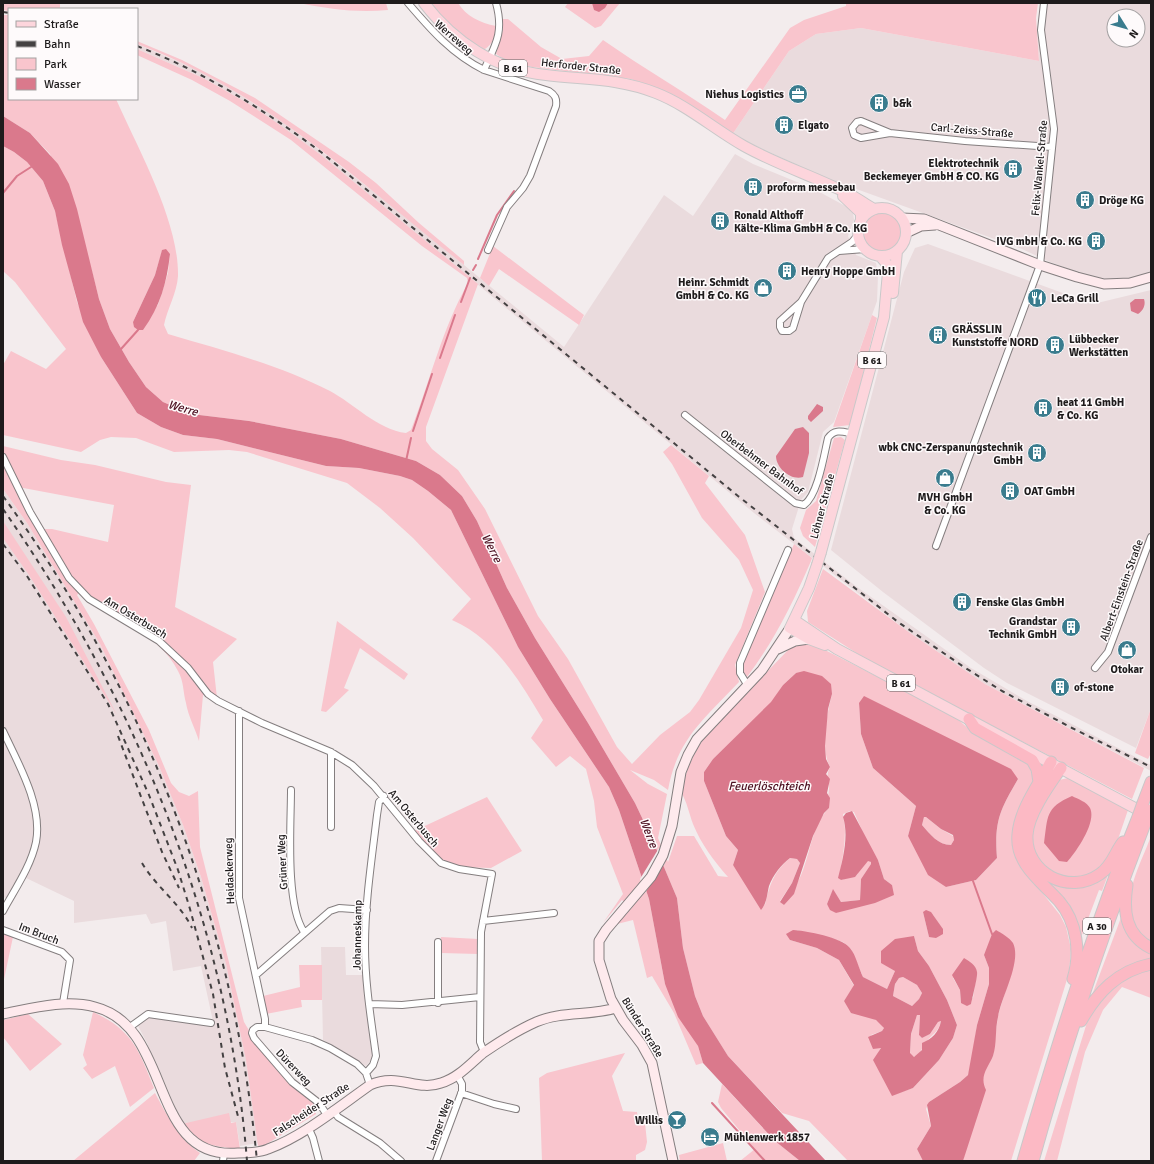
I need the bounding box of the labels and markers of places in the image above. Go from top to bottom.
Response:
office icon: Niehus Logistics [787,83,809,105]
place label: Niehus Logistics [705,88,784,101]
building icon: b&k [868,92,890,114]
place label: b&k [893,97,912,110]
building icon: Elgato [773,114,795,136]
place label: Elgato [798,119,829,132]
place label: Elektrotechnik Beckemeyer GmbH & CO. KG [864,157,999,183]
building icon: Elektrotechnik Beckemeyer GmbH & CO. KG [1002,158,1024,180]
building icon: proform messebau [742,176,764,198]
place label: proform messebau [767,181,855,194]
building icon: Dröge KG [1074,189,1096,211]
place label: Dröge KG [1099,194,1144,207]
place label: Ronald Althoff Kälte-Klima GmbH & Co. KG [734,209,867,235]
building icon: Ronald Althoff Kälte-Klima GmbH & Co. KG [709,210,731,232]
building icon: IVG mbH & Co. KG [1085,230,1107,252]
place label: IVG mbH & Co. KG [996,235,1082,248]
building icon: Henry Hoppe GmbH [776,260,798,282]
place label: Henry Hoppe GmbH [801,265,895,278]
place label: Heinr. Schmidt GmbH & Co. KG [676,276,749,302]
shop icon: Heinr. Schmidt GmbH & Co. KG [752,277,774,299]
restaurant icon: LeCa Grill [1026,287,1048,309]
place label: LeCa Grill [1051,292,1099,305]
place label: GRÄSSLIN Kunststoffe NORD [952,322,1039,349]
building icon: GRÄSSLIN Kunststoffe NORD [927,324,949,346]
place label: Lübbecker Werkstätten [1069,333,1128,359]
building icon: Lübbecker Werkstätten [1044,334,1066,356]
place label: heat 11 GmbH & Co. KG [1057,396,1124,422]
building icon: heat 11 GmbH & Co. KG [1032,397,1054,419]
place label: wbk CNC-Zerspanungstechnik GmbH [878,441,1023,467]
building icon: wbk CNC-Zerspanungstechnik GmbH [1026,442,1048,464]
shop icon: MVH GmbH & Co. KG [934,467,956,489]
building icon: OAT GmbH [999,480,1021,502]
place label: OAT GmbH [1024,485,1075,498]
place label: MVH GmbH & Co. KG [917,491,973,517]
building icon: Fenske Glas GmbH [951,591,973,613]
place label: Fenske Glas GmbH [976,596,1064,609]
place label: Grandstar Technik GmbH [989,615,1058,641]
building icon: Grandstar Technik GmbH [1060,616,1082,638]
shop icon: Otokar [1116,639,1138,661]
place label: Otokar [1111,663,1144,676]
building icon: of-stone [1049,676,1071,698]
place label: of-stone [1074,681,1115,694]
bar icon: Willis [666,1109,688,1131]
place label: Willis [635,1114,663,1127]
hotel icon: Mühlenwerk 1857 [699,1126,721,1148]
place label: Mühlenwerk 1857 [724,1131,810,1144]

